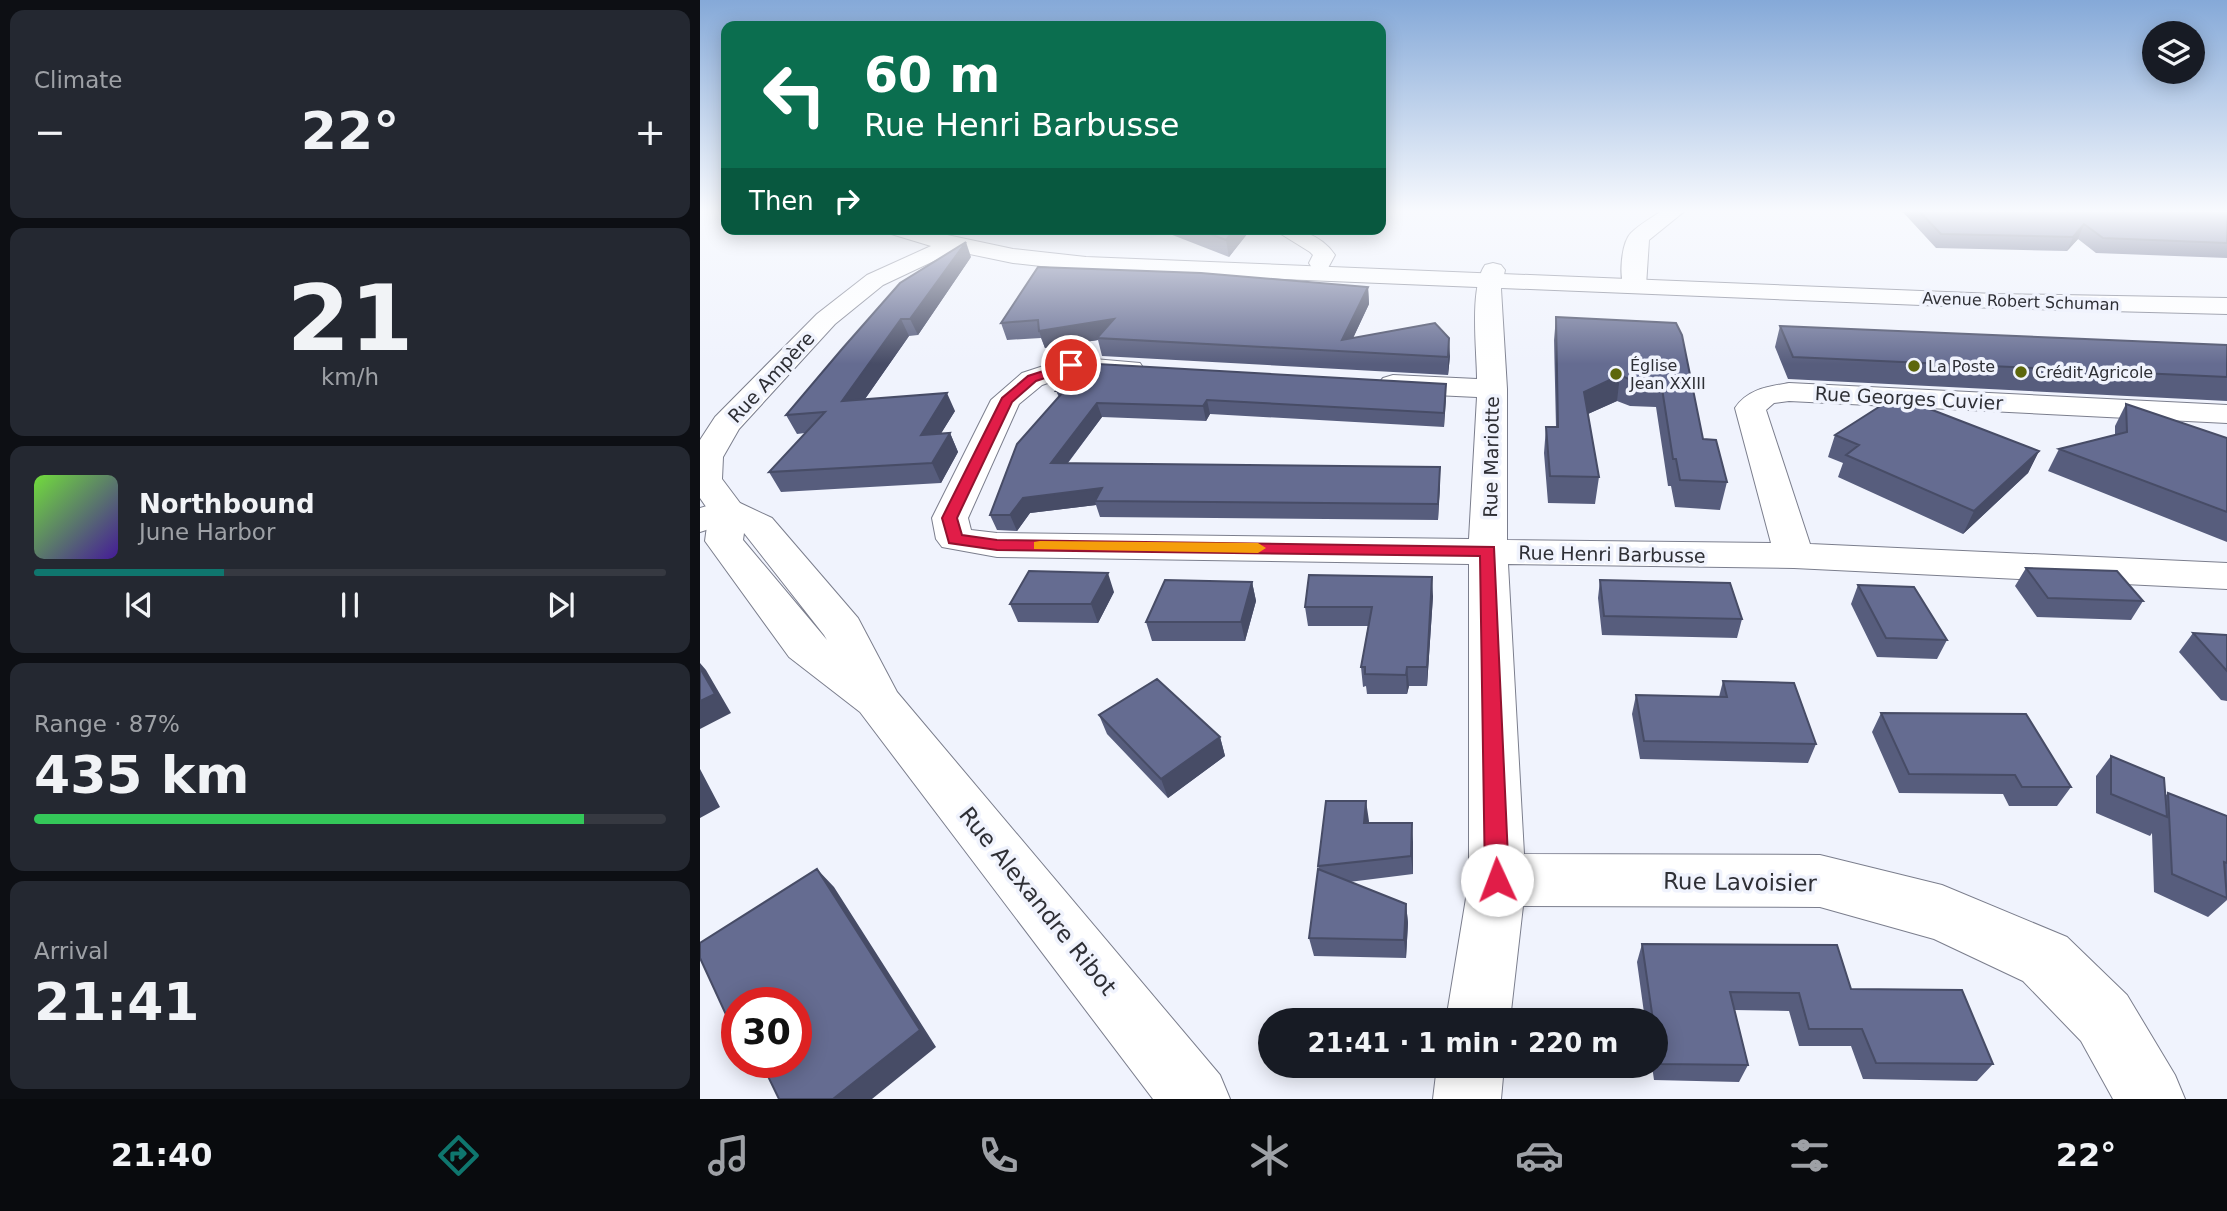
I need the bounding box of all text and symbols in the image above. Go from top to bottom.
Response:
map controls [2142,21,2205,84]
button: layers [2142,21,2205,84]
text: 60 m [864,47,1000,104]
icon: left [749,49,840,140]
text: Climate [34,67,123,93]
text: 22° [301,101,399,161]
text: Rue Henri Barbusse [864,106,1180,144]
text: − [34,110,66,154]
text: + [634,110,666,154]
icon: right [828,182,866,220]
text: Then [749,186,814,216]
text: 21 [287,266,413,371]
street label: Avenue Robert Schuman [1922,289,2120,314]
street label: Rue Ampère [723,327,819,427]
pin [1041,335,1101,395]
icon: arrive [1052,346,1090,384]
place label: Église Jean XXIII [1629,356,1706,393]
place label: La Poste [1928,357,1995,376]
marker: La Poste [1906,358,1922,374]
place label: Crédit Agricole [2035,363,2153,382]
text: km/h [321,364,379,390]
marker: Crédit Agricole [2013,364,2029,380]
marker: Église Jean XXIII [1608,366,1624,382]
street label: Rue Georges Cuvier [1814,382,2004,414]
street label: Rue Mariotte [1479,396,1503,518]
text: Northbound [139,489,315,519]
text: June Harbor [139,519,275,545]
street label: Rue Henri Barbusse [1518,541,1706,567]
icon: previous [120,586,158,624]
icon: pause [331,586,369,624]
icon: next [542,586,580,624]
text: Range · 87% [34,711,180,737]
text: 435 km [34,745,249,805]
street label: Rue Alexandre Ribot [954,802,1122,1000]
position arrow [1460,843,1534,917]
street label: Rue Lavoisier [1663,868,1818,896]
text: Arrival [34,938,109,964]
text: 21:41 [34,972,200,1032]
speed limit sign: 30 [721,987,812,1078]
text: 21:41 · 1 min · 220 m [1308,1028,1618,1058]
icon: directions [434,1131,483,1180]
icon: music [704,1131,753,1180]
icon: phone [974,1131,1023,1180]
icon: climate [1245,1131,1294,1180]
icon: car [1515,1131,1564,1180]
icon: filters [1785,1131,1834,1180]
text: 21:40 [111,1136,213,1174]
text: 22° [2056,1136,2116,1174]

